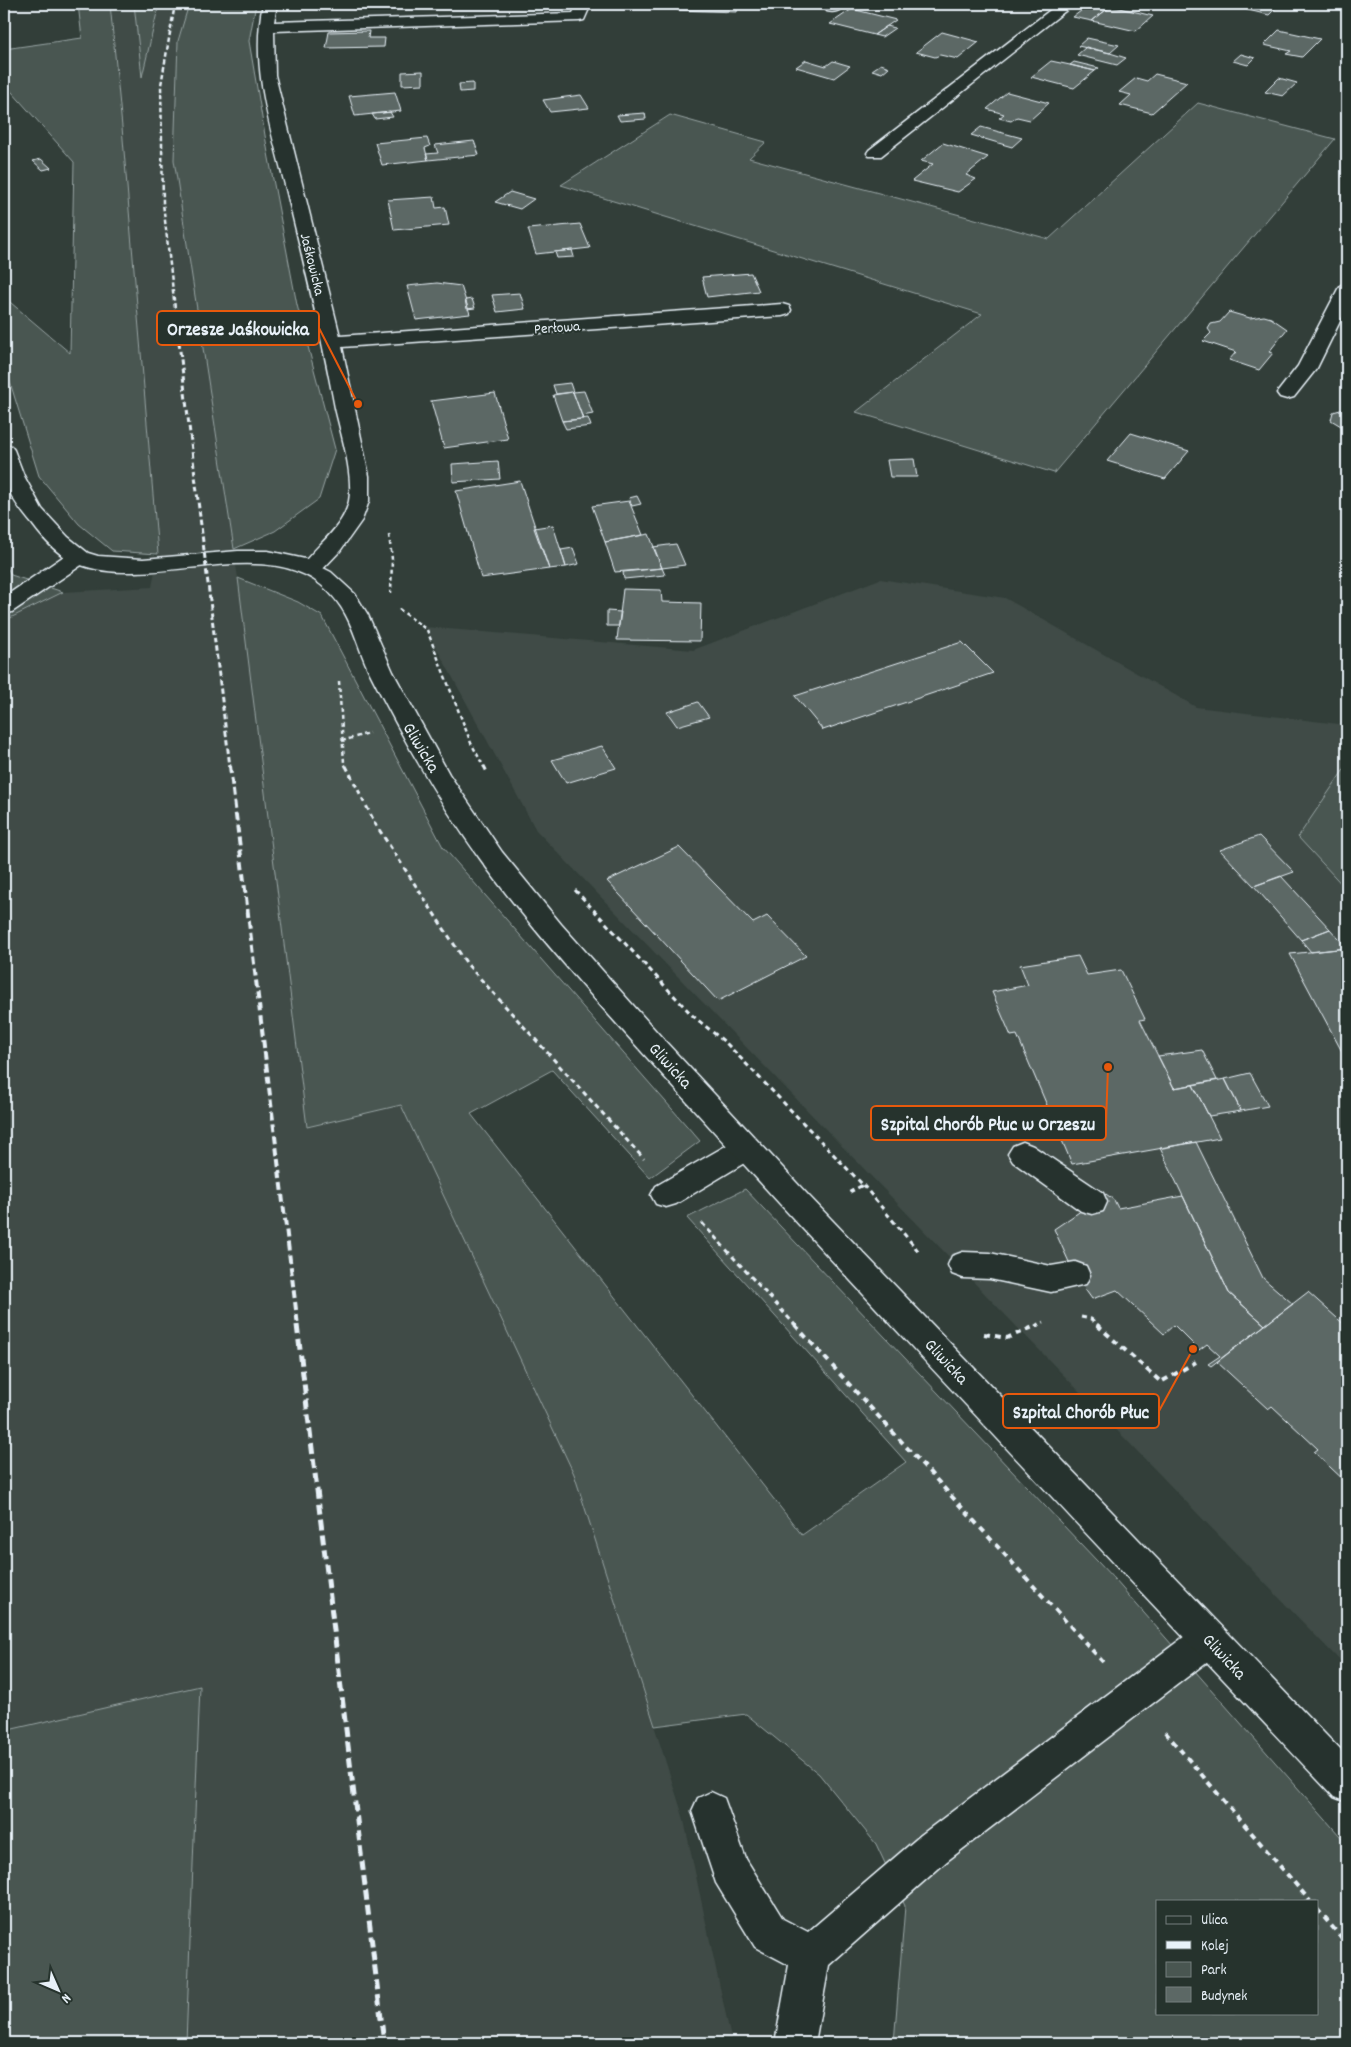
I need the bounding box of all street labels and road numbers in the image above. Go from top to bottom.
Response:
street label: Jaśkowicka [293,231,330,299]
street label: Perłowa [533,316,582,342]
street label: Gliwicka [395,718,445,779]
street label: Gliwicka [642,1038,697,1096]
street label: Gliwicka [917,1334,973,1392]
street label: Gliwicka [1195,1629,1251,1687]

